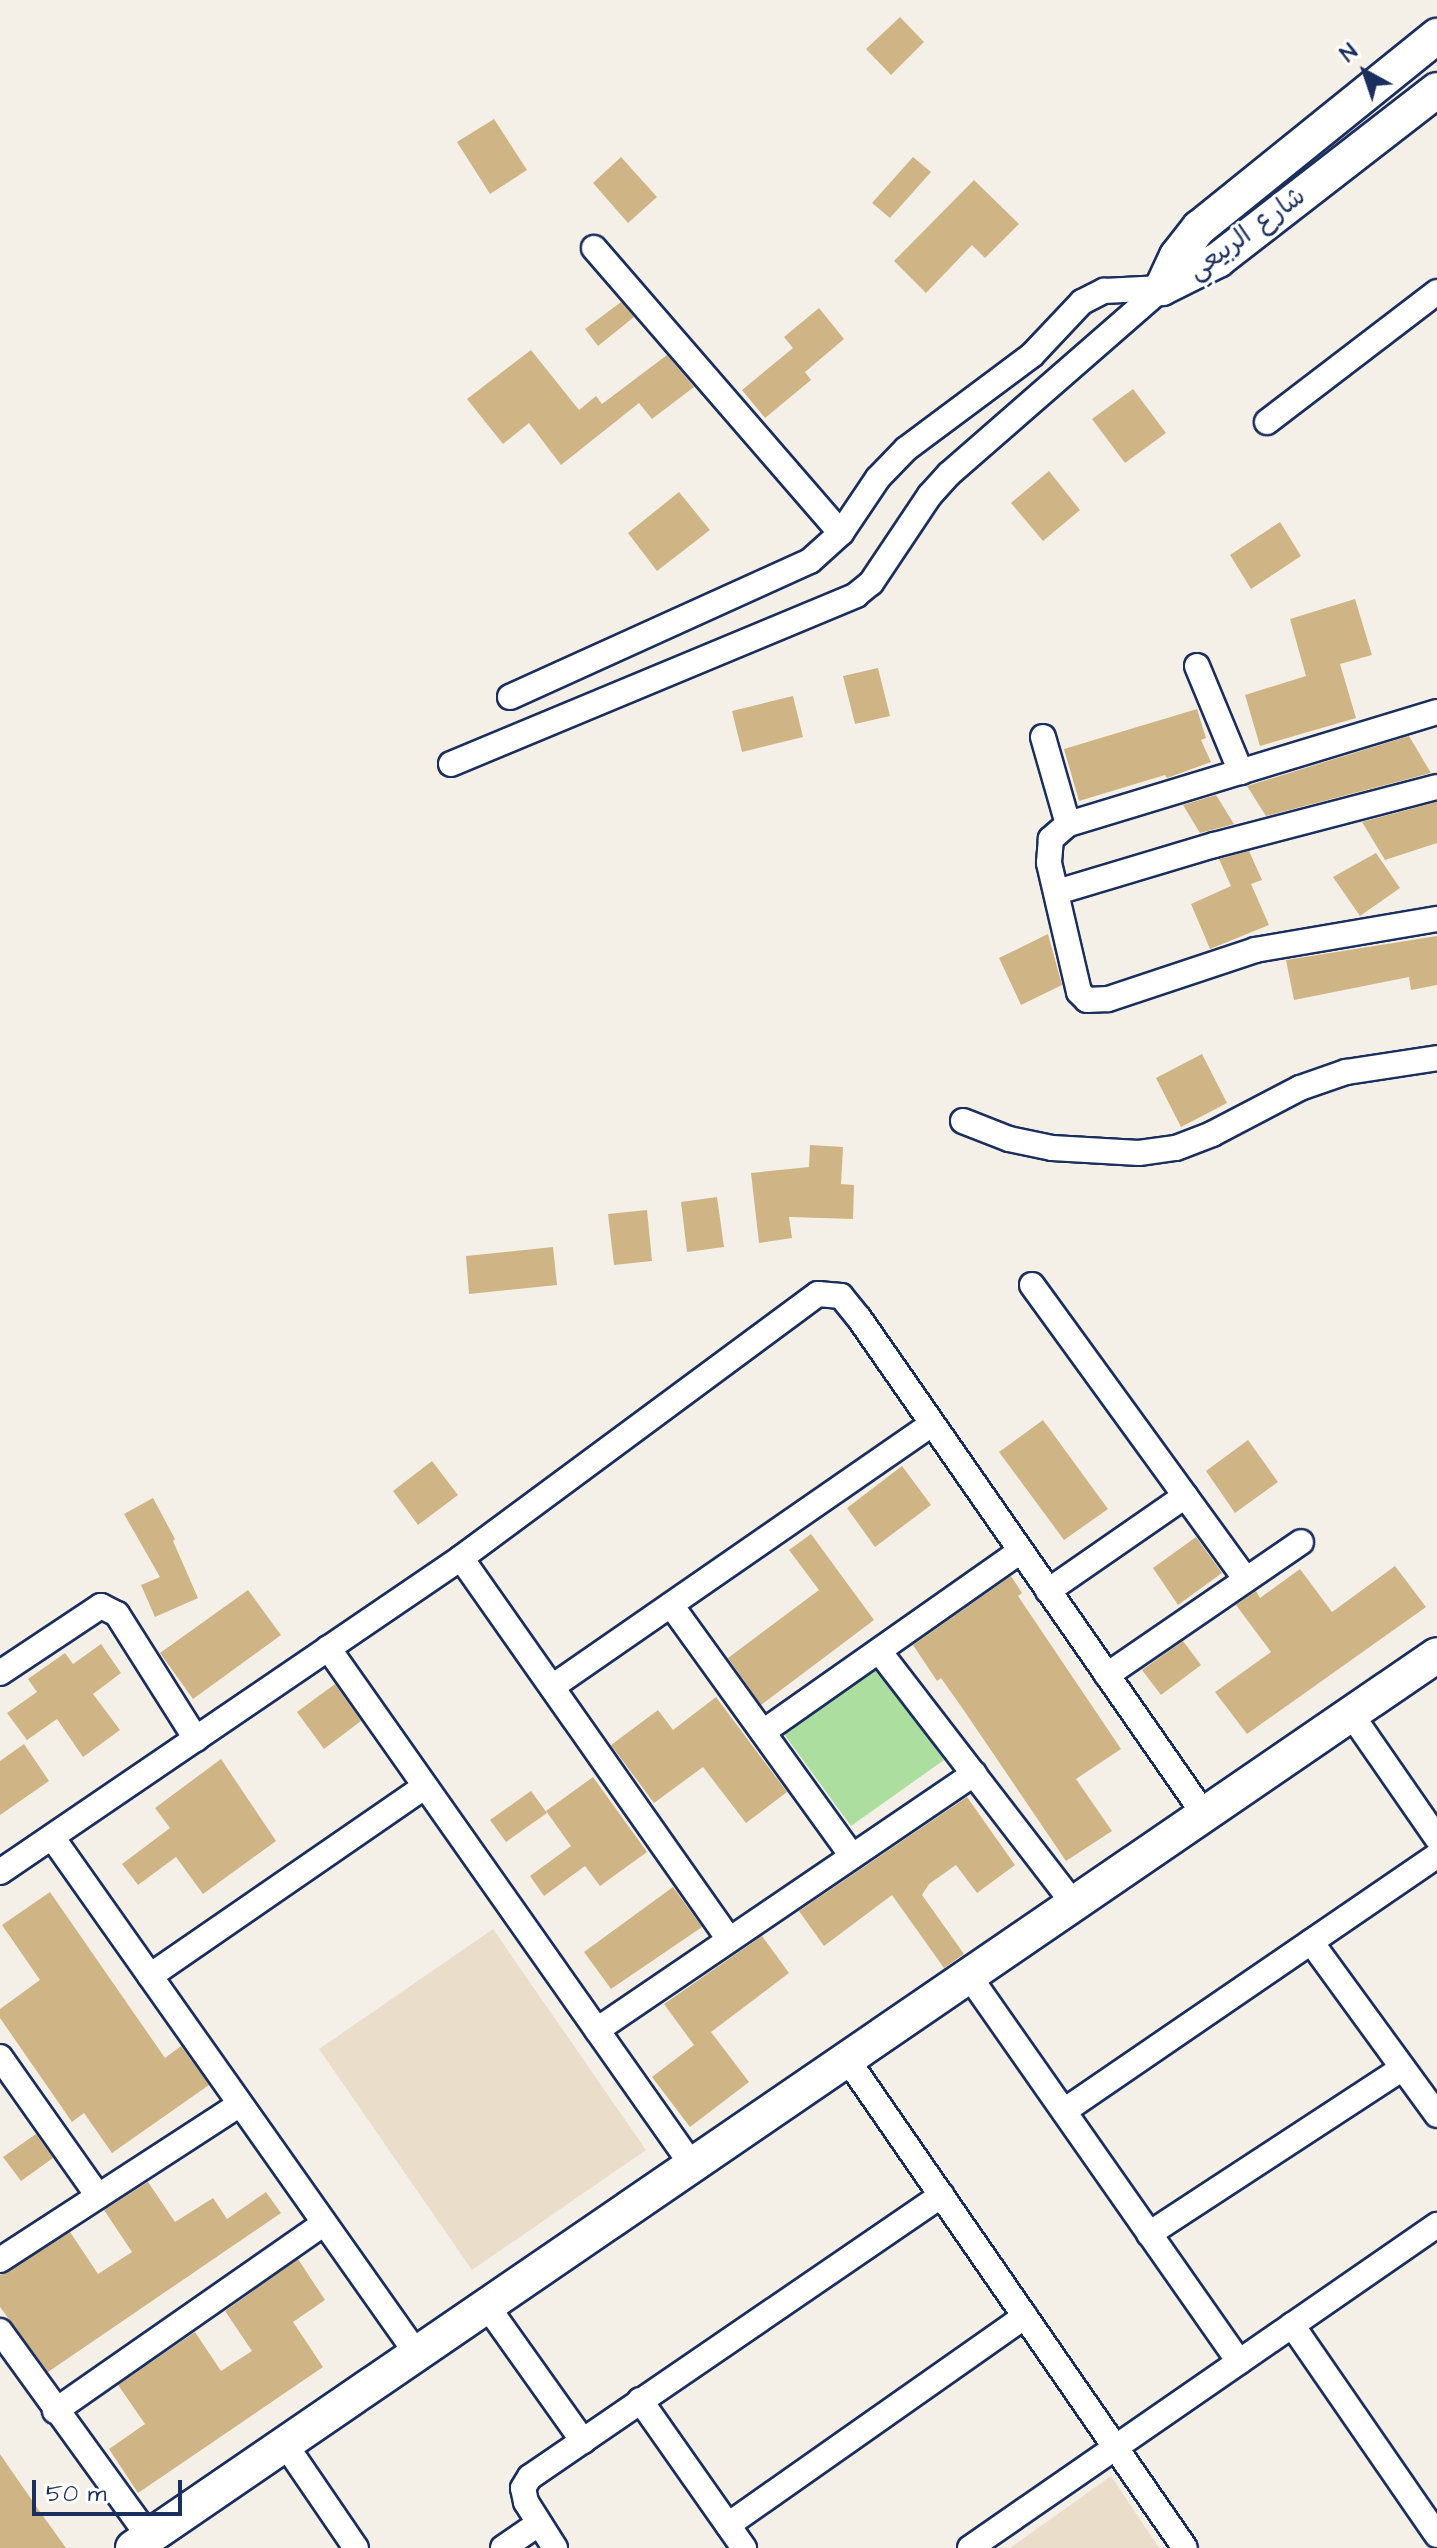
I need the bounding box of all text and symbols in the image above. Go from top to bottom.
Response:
north arrow [1325,32,1405,112]
text: N [1334,37,1364,70]
street label: شارع الربيعي [1182,181,1312,287]
scale bar [36,2464,186,2514]
text: 50 m [46,2477,106,2511]

